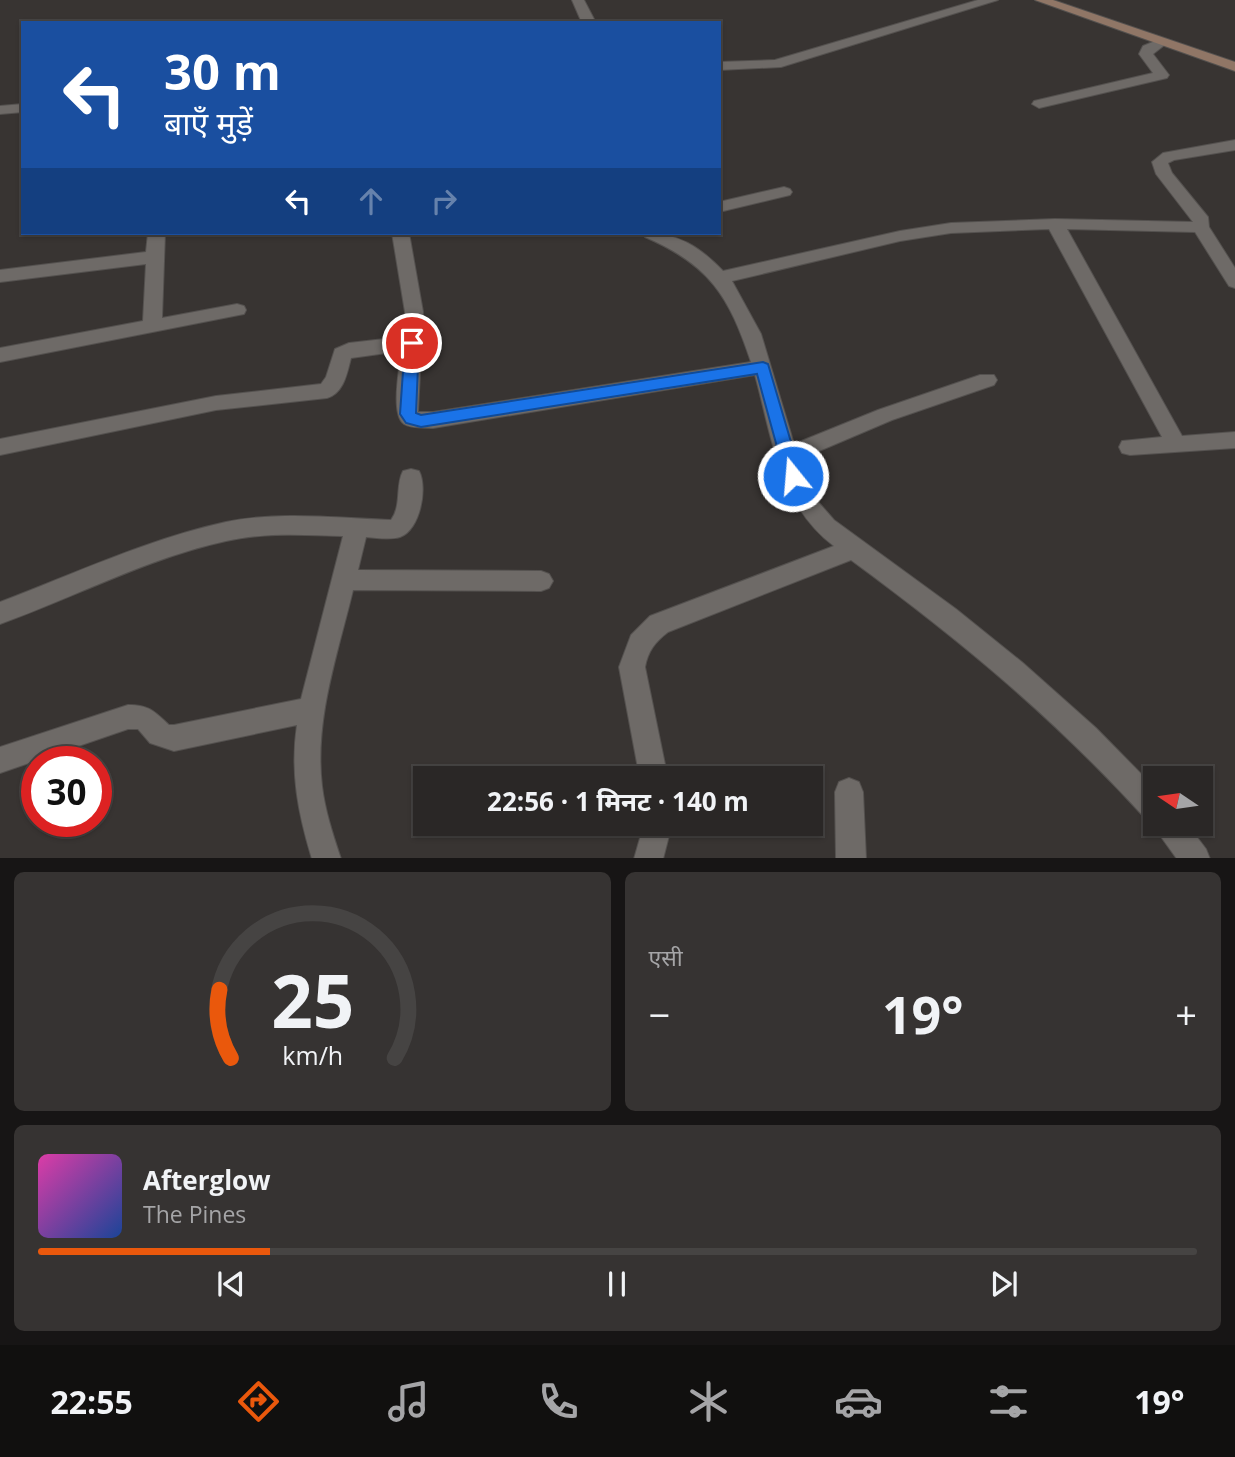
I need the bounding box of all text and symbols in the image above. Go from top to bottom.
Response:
text: 30 m [164,38,281,104]
icon: left [49,49,140,140]
text: बाएँ मुड़ें [164,101,253,144]
icon: left [279,182,317,220]
icon: ahead [352,182,390,220]
icon: right [425,182,463,220]
pin [382,313,442,373]
icon: arrive [393,324,431,362]
position arrow [756,439,830,513]
speed limit sign: 30 [21,746,112,837]
north arrow [1143,766,1213,836]
map controls [1143,766,1213,836]
text: 22:56 · 1 मिनट · 140 m [487,783,749,819]
text: एसी [649,941,683,973]
text: 25 [271,950,354,1049]
text: 19° [882,978,964,1049]
text: − [649,988,670,1040]
text: + [1175,988,1197,1040]
text: km/h [282,1037,343,1071]
text: Afterglow [143,1162,270,1198]
text: The Pines [143,1198,246,1230]
icon: previous [212,1265,250,1303]
icon: pause [598,1265,636,1303]
icon: next [985,1265,1023,1303]
icon: directions [234,1377,283,1426]
icon: music [384,1377,433,1426]
icon: phone [534,1377,583,1426]
icon: climate [684,1377,733,1426]
icon: car [834,1377,883,1426]
icon: filters [984,1377,1033,1426]
text: 22:55 [51,1380,133,1423]
text: 19° [1134,1380,1184,1423]

